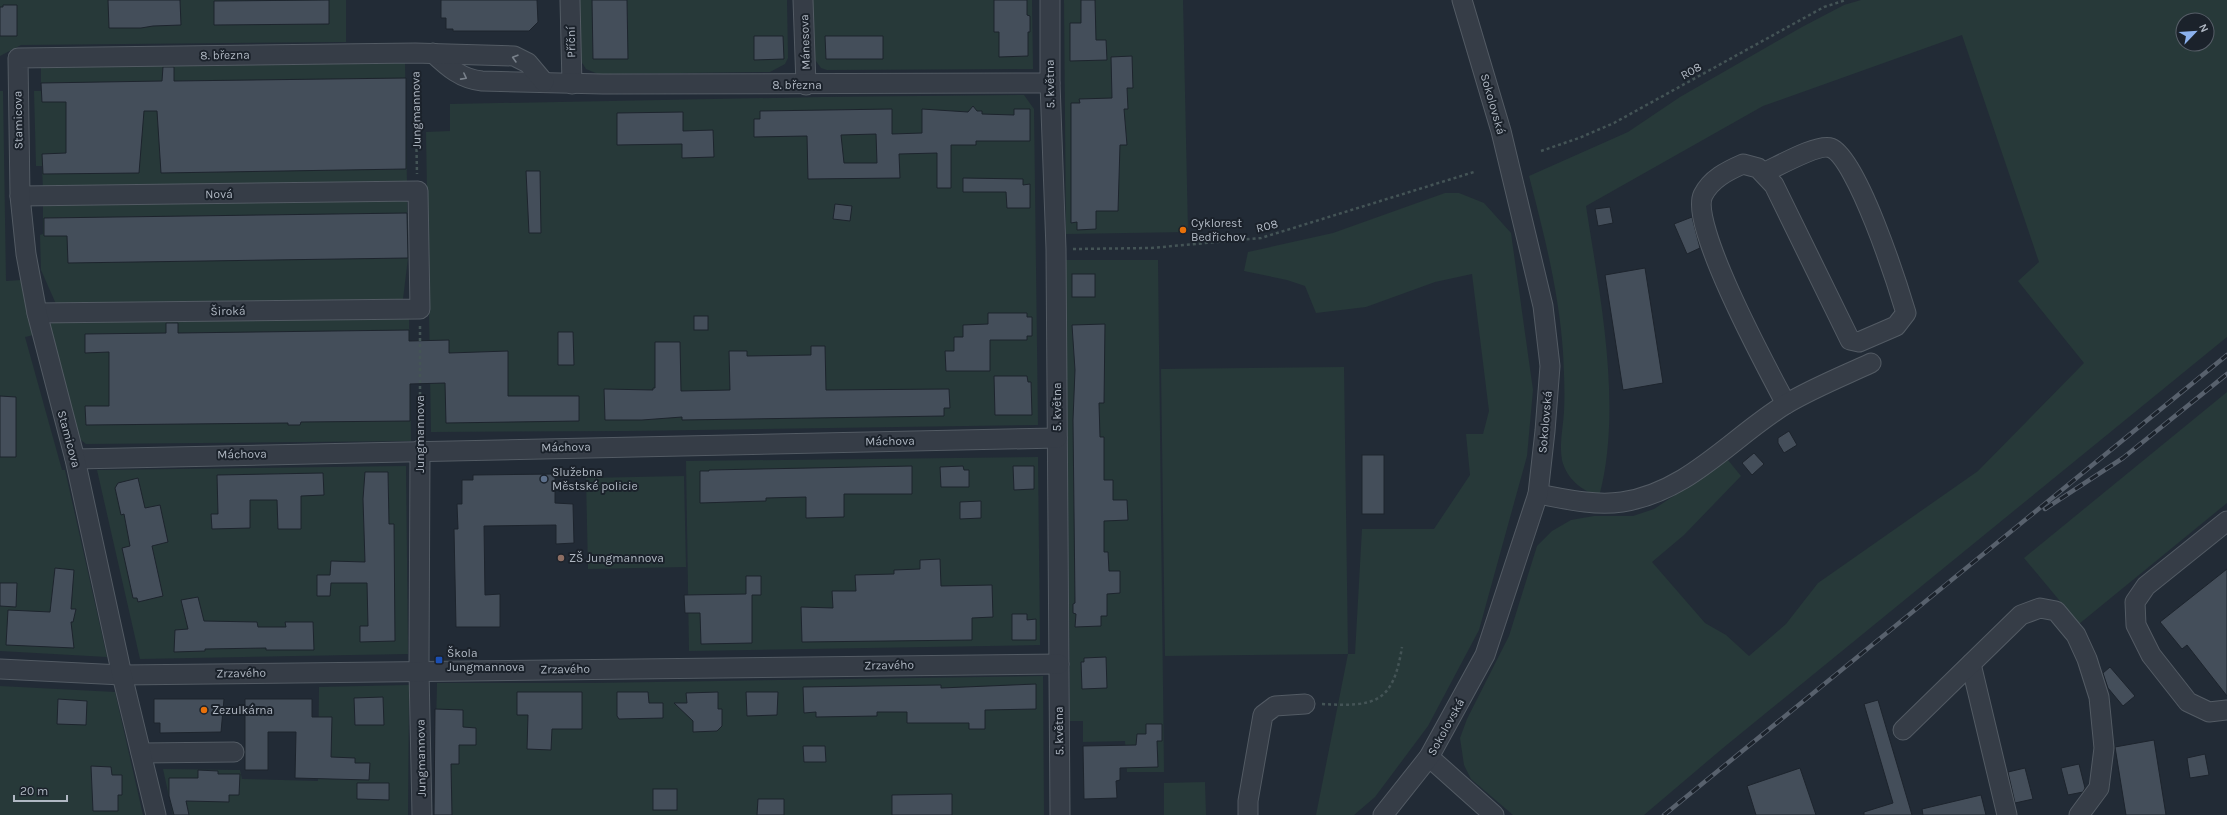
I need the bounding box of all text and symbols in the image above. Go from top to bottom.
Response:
north arrow [2175,12,2215,52]
street label: Mánesova [797,14,813,70]
text: N [2196,22,2211,34]
street label: Příční [564,26,578,58]
street label: 8. března [200,48,250,62]
one-way arrow [511,54,518,62]
street label: 5. května [1043,59,1057,109]
street label: R08 [1678,60,1704,82]
street label: Jungmannova [408,71,424,149]
one-way arrow [460,72,467,80]
street label: Sokolovská [1478,72,1508,136]
street label: 8. března [772,78,822,92]
street label: Stamicova [10,91,26,149]
street label: Nová [205,187,233,201]
place label: Cyklorest Bedřichov [1191,216,1246,244]
street label: R08 [1255,217,1279,235]
marker: Cyklorest Bedřichov [1178,225,1188,235]
street label: Široká [210,303,246,318]
street label: 5. května [1050,382,1064,432]
street label: Sokolovská [1535,390,1555,454]
street label: Jungmannova [413,395,427,473]
street label: Stamicova [55,409,83,469]
street label: Máchova [865,434,915,448]
street label: Máchova [541,440,591,454]
street label: Máchova [217,447,267,461]
place label: Služebna Městské policie [552,465,638,493]
marker: Služebna Městské policie [539,474,549,484]
place label: ZŠ Jungmannova [569,550,664,565]
marker: ZŠ Jungmannova [556,553,566,563]
place label: Škola Jungmannova [447,645,525,674]
marker: Škola Jungmannova [434,655,444,665]
street label: Zrzavého [864,658,914,672]
street label: Zrzavého [540,662,590,676]
street label: Zrzavého [216,666,266,680]
street label: Sokolovská [1425,696,1467,758]
place label: Zezulkárna [212,703,273,717]
marker: Zezulkárna [199,705,209,715]
street label: 5. května [1052,706,1066,756]
street label: Jungmannova [413,719,429,797]
scale bar [14,777,67,803]
text: 20 m [20,784,48,798]

